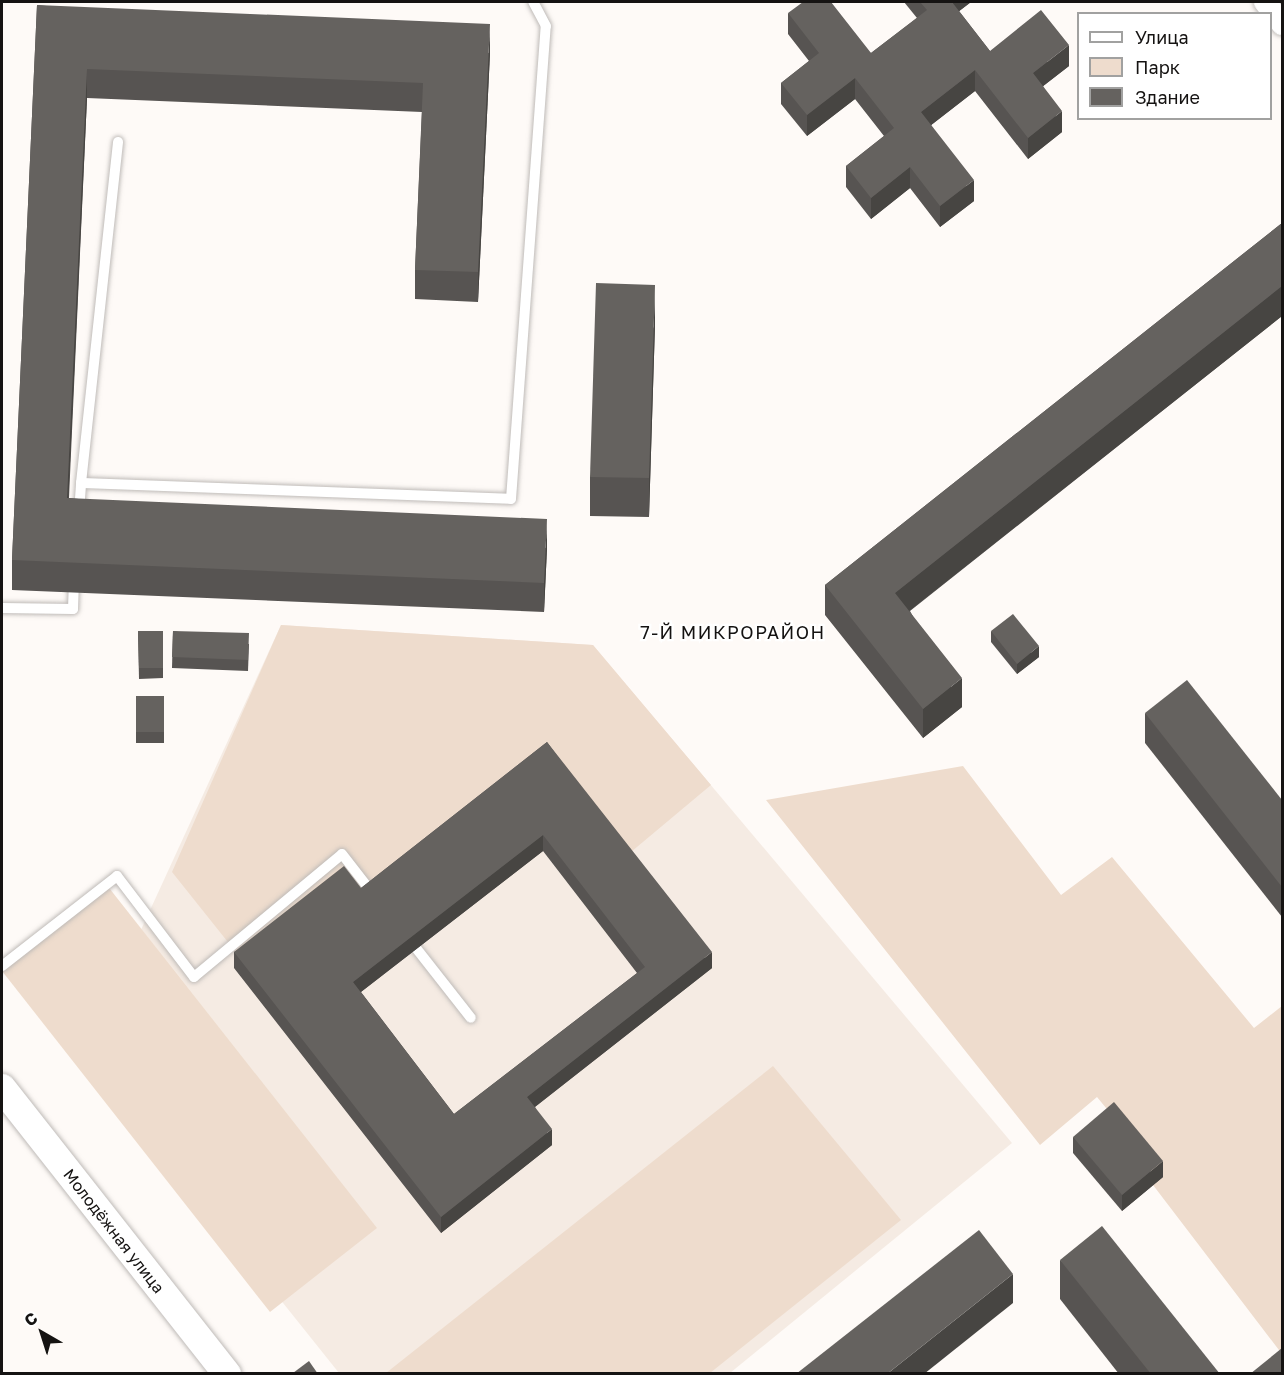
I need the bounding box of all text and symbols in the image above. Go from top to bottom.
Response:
legend [1077,12,1272,120]
text: Улица [1135,26,1189,48]
text: Парк [1135,56,1180,78]
text: Здание [1135,86,1200,108]
district label: 7-Й МИКРОРАЙОН [640,621,826,643]
street label: Молодёжная улица [60,1165,168,1297]
north arrow [12,1303,72,1363]
text: С [20,1308,41,1330]

